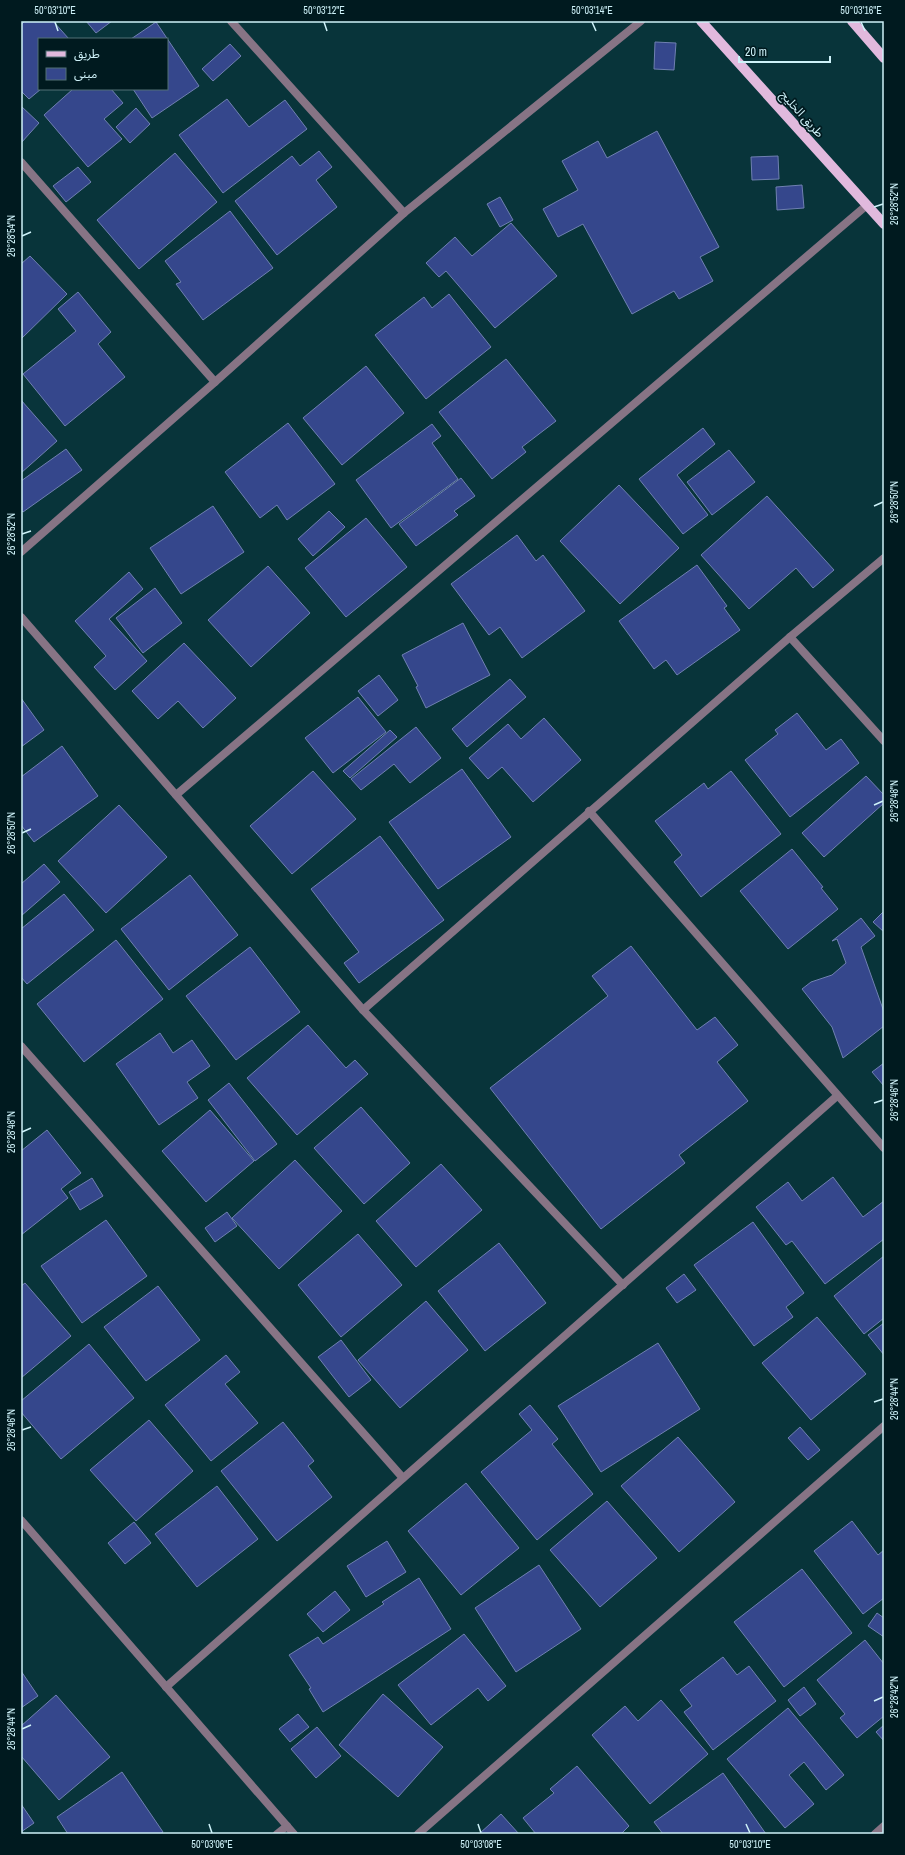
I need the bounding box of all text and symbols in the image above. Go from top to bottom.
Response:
text: 50°03'10"E [34,4,76,17]
text: 50°03'12"E [303,4,345,17]
text: 50°03'14"E [571,4,613,17]
text: 50°03'16"E [840,4,882,17]
legend [38,38,168,90]
scale bar [739,38,830,64]
text: 20 m [745,44,767,60]
text: طريق [74,46,100,62]
text: مبنى [74,66,97,82]
street label: طريق الخليج [776,87,827,142]
text: 26°28'52"N [888,183,901,225]
text: 26°28'54"N [5,215,18,257]
text: 26°28'50"N [888,481,901,523]
text: 26°28'52"N [5,513,18,555]
text: 26°28'48"N [888,780,901,822]
text: 26°28'50"N [5,812,18,854]
text: 26°28'46"N [888,1079,901,1121]
text: 26°28'48"N [5,1111,18,1153]
text: 26°28'44"N [888,1378,901,1420]
text: 26°28'46"N [5,1409,18,1451]
text: 26°28'42"N [888,1676,901,1718]
text: 26°28'44"N [5,1708,18,1750]
text: 50°03'06"E [191,1838,233,1851]
text: 50°03'08"E [460,1838,502,1851]
text: 50°03'10"E [729,1838,771,1851]

